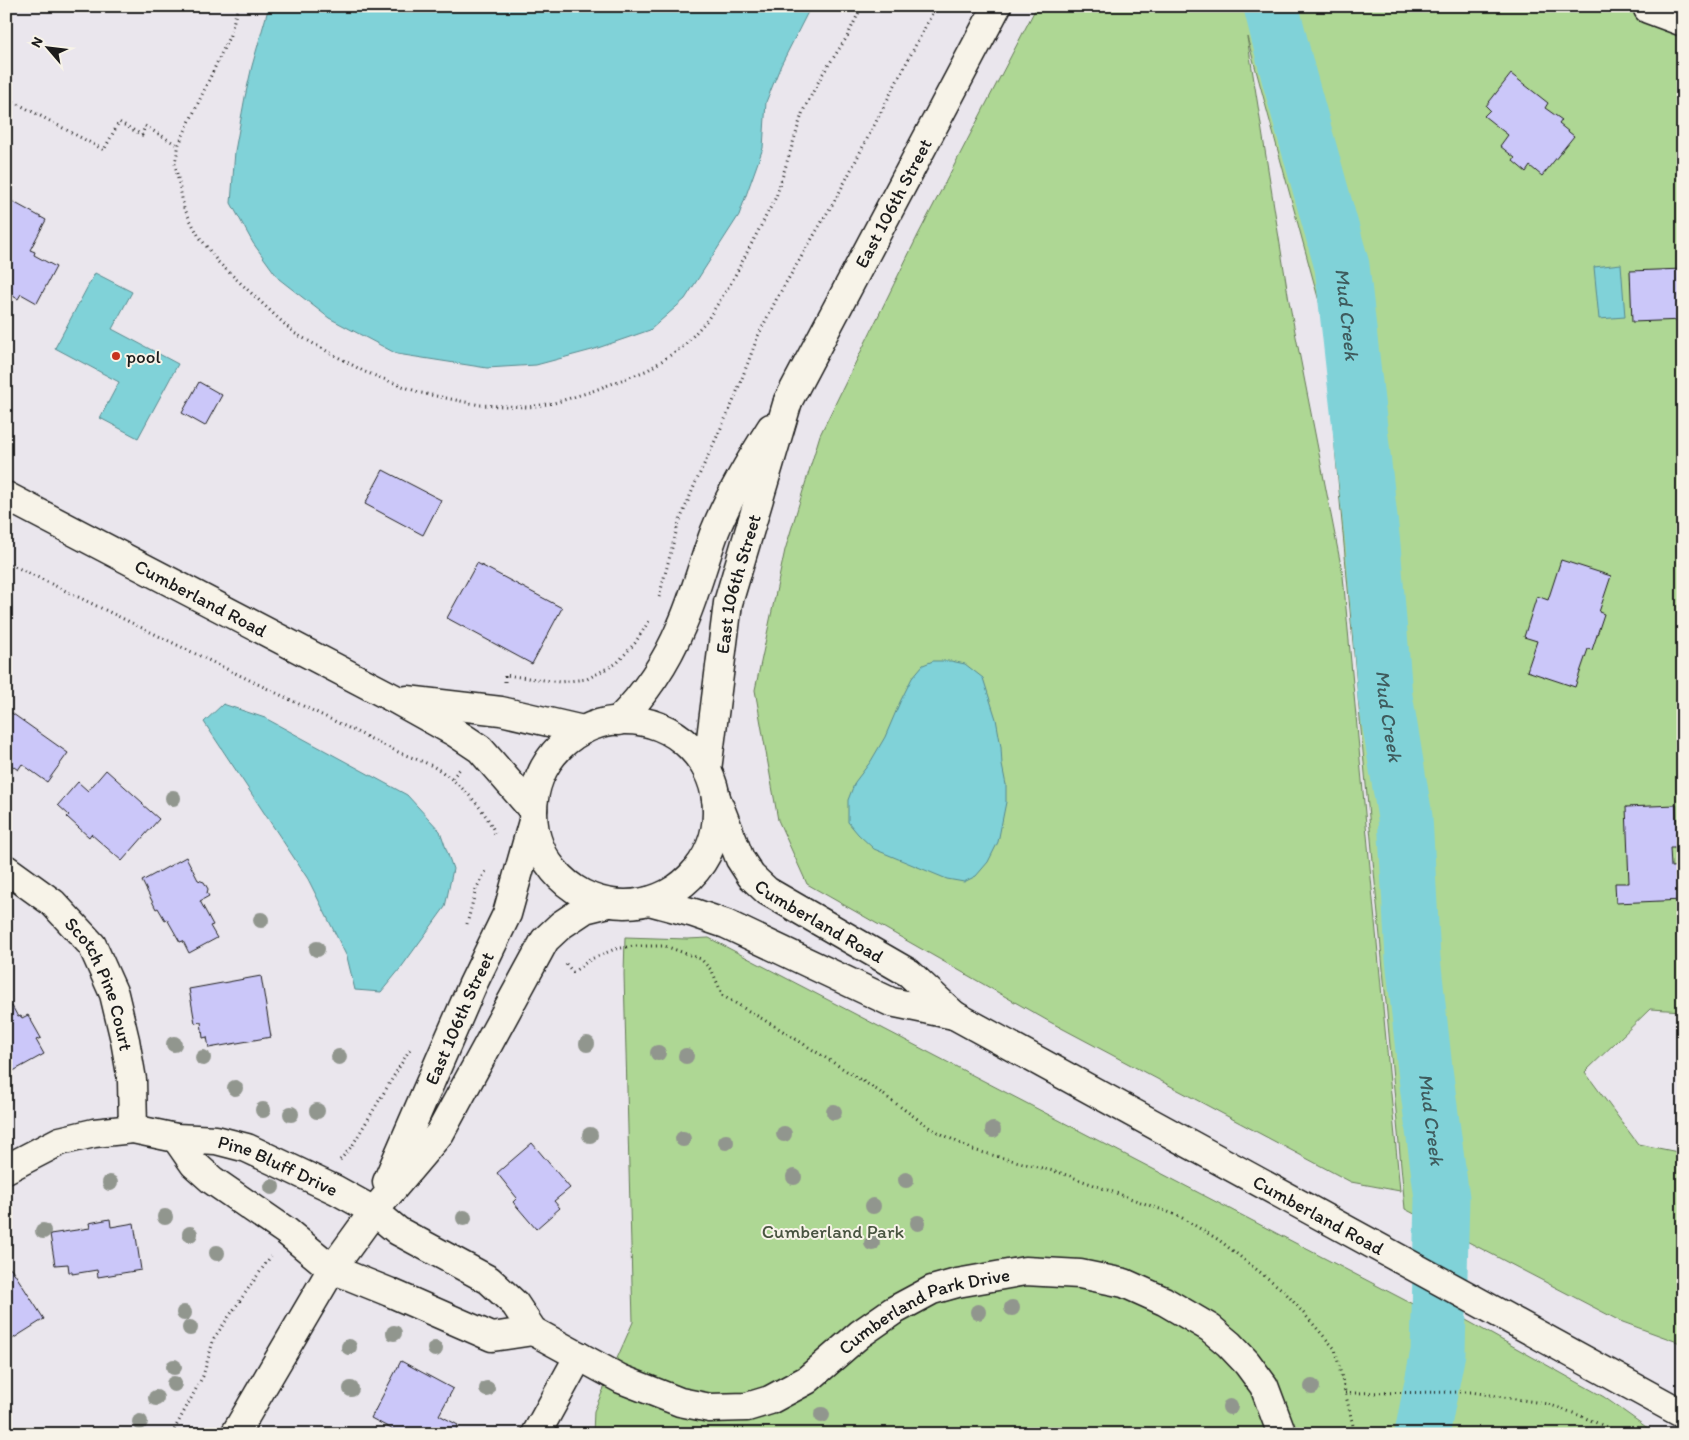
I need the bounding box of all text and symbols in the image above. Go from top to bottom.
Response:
north arrow [22,22,72,72]
text: N [27,34,47,50]
street label: East 106th Street [850,135,937,272]
water label: Mud Creek [1330,267,1365,363]
place label: pool [126,345,161,368]
marker: pool [110,350,122,362]
street label: East 106th Street [711,511,766,655]
street label: Cumberland Road [131,554,271,642]
water label: Mud Creek [1371,669,1408,765]
street label: Cumberland Road [749,874,888,968]
street label: Scotch Pine Court [60,912,138,1053]
street label: East 106th Street [420,948,499,1088]
water label: Mud Creek [1414,1072,1450,1168]
street label: Pine Bluff Drive [216,1130,342,1201]
street label: Cumberland Road [1249,1170,1388,1260]
park label: Cumberland Park [762,1220,904,1243]
street label: Cumberland Park Drive [834,1263,1012,1360]

